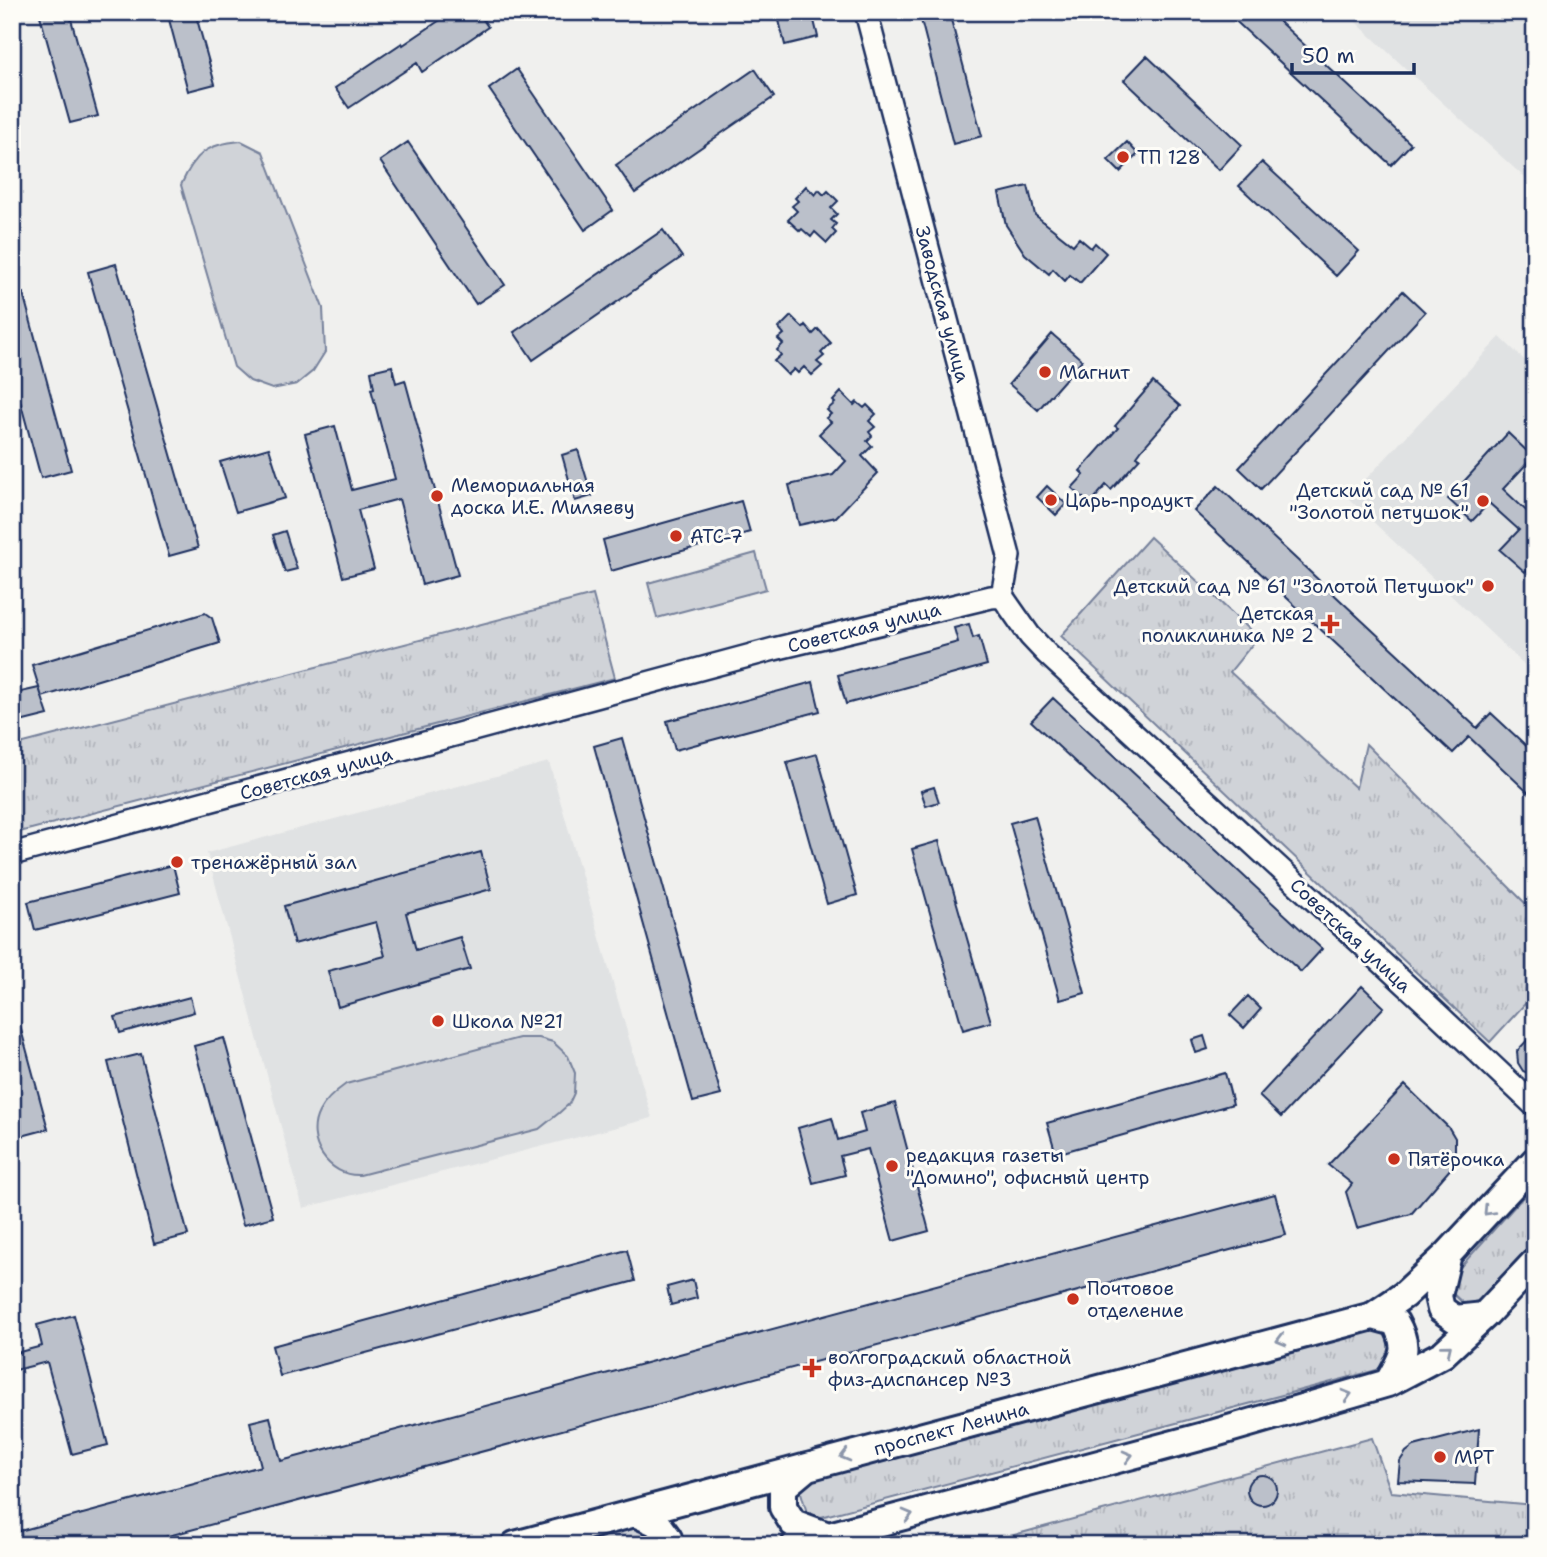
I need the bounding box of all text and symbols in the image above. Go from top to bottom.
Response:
scale bar [1292,32,1414,76]
text: 50 m [1302,42,1355,70]
place label: ТП 128 [1137,145,1201,170]
marker: ТП 128 [1115,149,1131,165]
street label: Заводская улица [910,223,975,385]
place label: Магнит [1059,360,1130,385]
marker: Магнит [1037,364,1053,380]
place label: Мемориальная доска И.Е. Миляеву [451,473,635,520]
place label: Детский сад № 61 "Золотой петушок" [1289,478,1469,525]
marker: Мемориальная доска И.Е. Миляеву [429,488,445,504]
place label: Царь-продукт [1065,488,1194,513]
marker: Царь-продукт [1043,492,1059,508]
marker: Детский сад № 61 "Золотой петушок" [1475,493,1491,509]
place label: АТС-7 [690,524,743,549]
marker: АТС-7 [668,528,684,544]
place label: Детский сад № 61 "Золотой Петушок" [1113,574,1474,599]
marker: Детский сад № 61 "Золотой Петушок" [1480,578,1496,594]
street label: Советская улица [785,596,944,659]
place label: Детская поликлиника № 2 [1141,601,1314,648]
marker: Детская поликлиника № 2 [1320,614,1340,634]
street label: Советская улица [237,741,395,806]
place label: тренажёрный зал [191,850,357,875]
marker: тренажёрный зал [169,854,185,870]
street label: Советская улица [1285,873,1417,998]
place label: Школа №21 [452,1009,563,1034]
marker: Школа №21 [430,1013,446,1029]
place label: редакция газеты "Домино", офисный центр [906,1143,1149,1190]
place label: Пятёрочка [1408,1147,1504,1172]
marker: Пятёрочка [1386,1151,1402,1167]
marker: редакция газеты "Домино", офисный центр [884,1158,900,1174]
one-way arrow [1484,1203,1497,1216]
place label: Почтовое отделение [1087,1276,1184,1323]
marker: Почтовое отделение [1065,1291,1081,1307]
one-way arrow [1275,1332,1287,1346]
place label: волгоградский областной физ-диспансер №3 [828,1345,1071,1392]
one-way arrow [1439,1345,1451,1358]
marker: волгоградский областной физ-диспансер №3 [802,1358,822,1378]
one-way arrow [1341,1388,1353,1403]
street label: проспект Ленина [871,1396,1032,1461]
place label: МРТ [1454,1445,1495,1470]
one-way arrow [839,1448,851,1462]
marker: МРТ [1432,1449,1448,1465]
one-way arrow [1122,1450,1134,1464]
one-way arrow [902,1509,914,1523]

